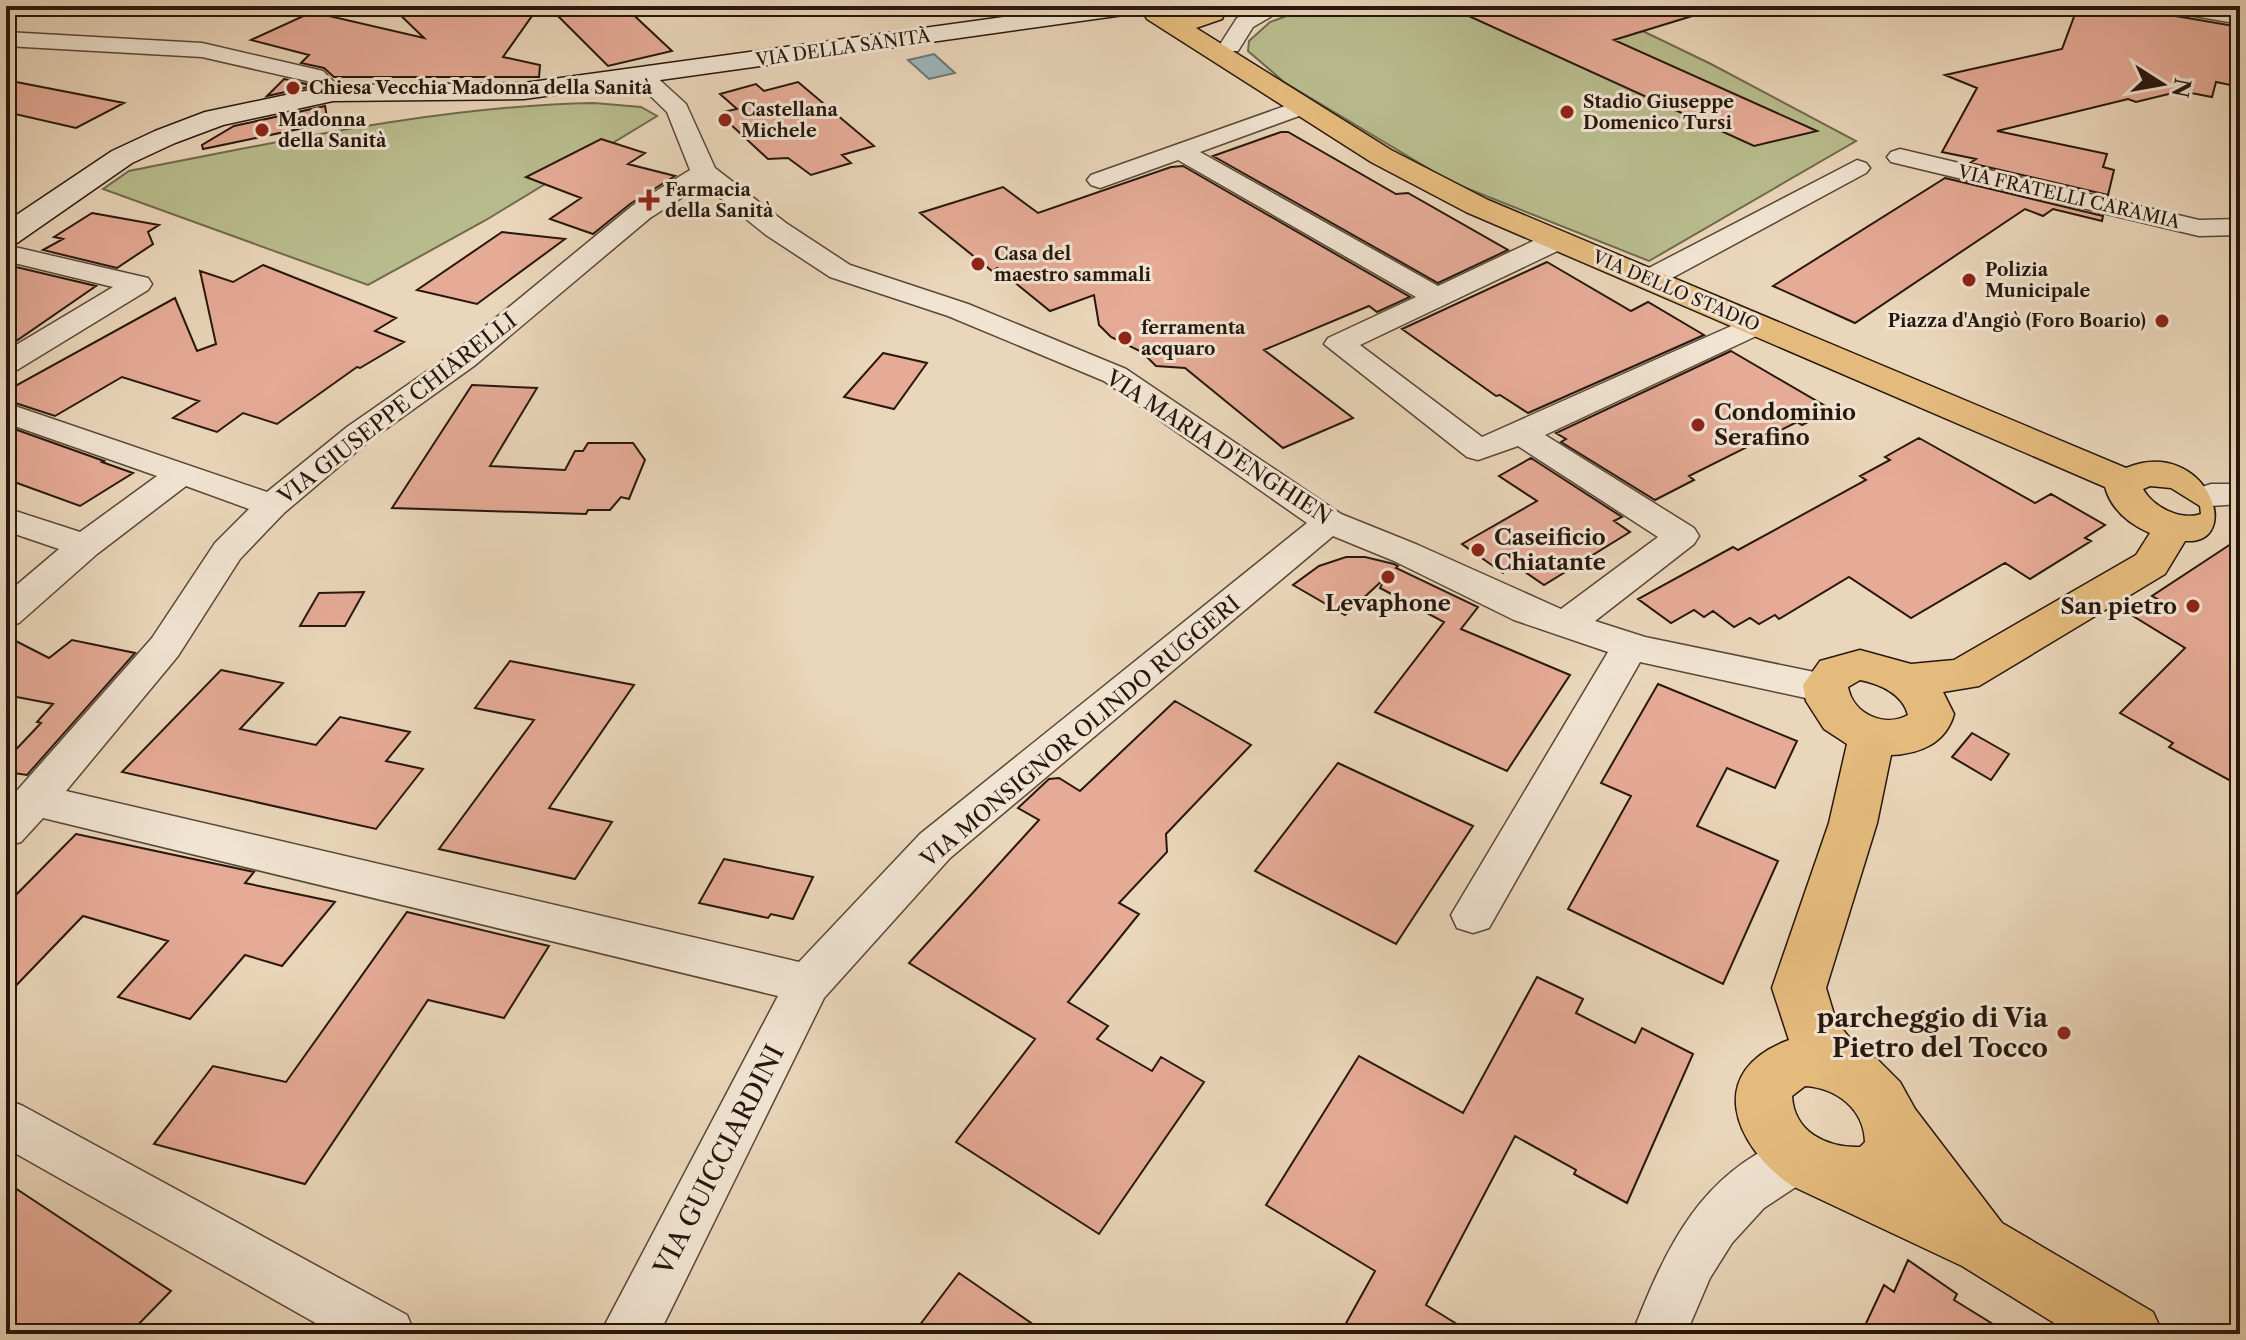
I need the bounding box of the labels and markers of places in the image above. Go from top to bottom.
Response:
place label: Chiesa Vecchia Madonna della Sanità [309,77,653,99]
marker: Chiesa Vecchia Madonna della Sanità [284,79,302,97]
place label: Stadio Giuseppe Domenico Tursi [1583,91,1734,134]
place label: Castellana Michele [741,99,839,142]
marker: Stadio Giuseppe Domenico Tursi [1558,103,1576,121]
place label: Madonna della Sanità [278,109,387,152]
marker: Castellana Michele [716,111,734,129]
marker: Madonna della Sanità [253,121,271,139]
place label: Farmacia della Sanità [665,179,774,222]
marker: Farmacia della Sanità [640,191,658,209]
place label: Casa del maestro sammali [994,243,1152,286]
marker: Casa del maestro sammali [969,255,987,273]
place label: Polizia Municipale [1985,259,2091,302]
marker: Polizia Municipale [1960,271,1978,289]
place label: Piazza d'Angiò (Foro Boario) [1888,310,2146,332]
marker: Piazza d'Angiò (Foro Boario) [2153,312,2171,330]
place label: ferramenta acquaro [1141,317,1246,360]
marker: ferramenta acquaro [1116,329,1134,347]
place label: Condominio Serafino [1714,399,1856,451]
marker: Condominio Serafino [1689,416,1707,434]
place label: Caseificio Chiatante [1494,524,1606,576]
marker: Caseificio Chiatante [1469,541,1487,559]
marker: Levaphone [1379,568,1397,586]
place label: Levaphone [1325,590,1451,617]
place label: San pietro [2061,593,2177,620]
marker: San pietro [2184,597,2202,615]
place label: parcheggio di Via Pietro del Tocco [1817,1002,2049,1064]
marker: parcheggio di Via Pietro del Tocco [2055,1024,2073,1042]

